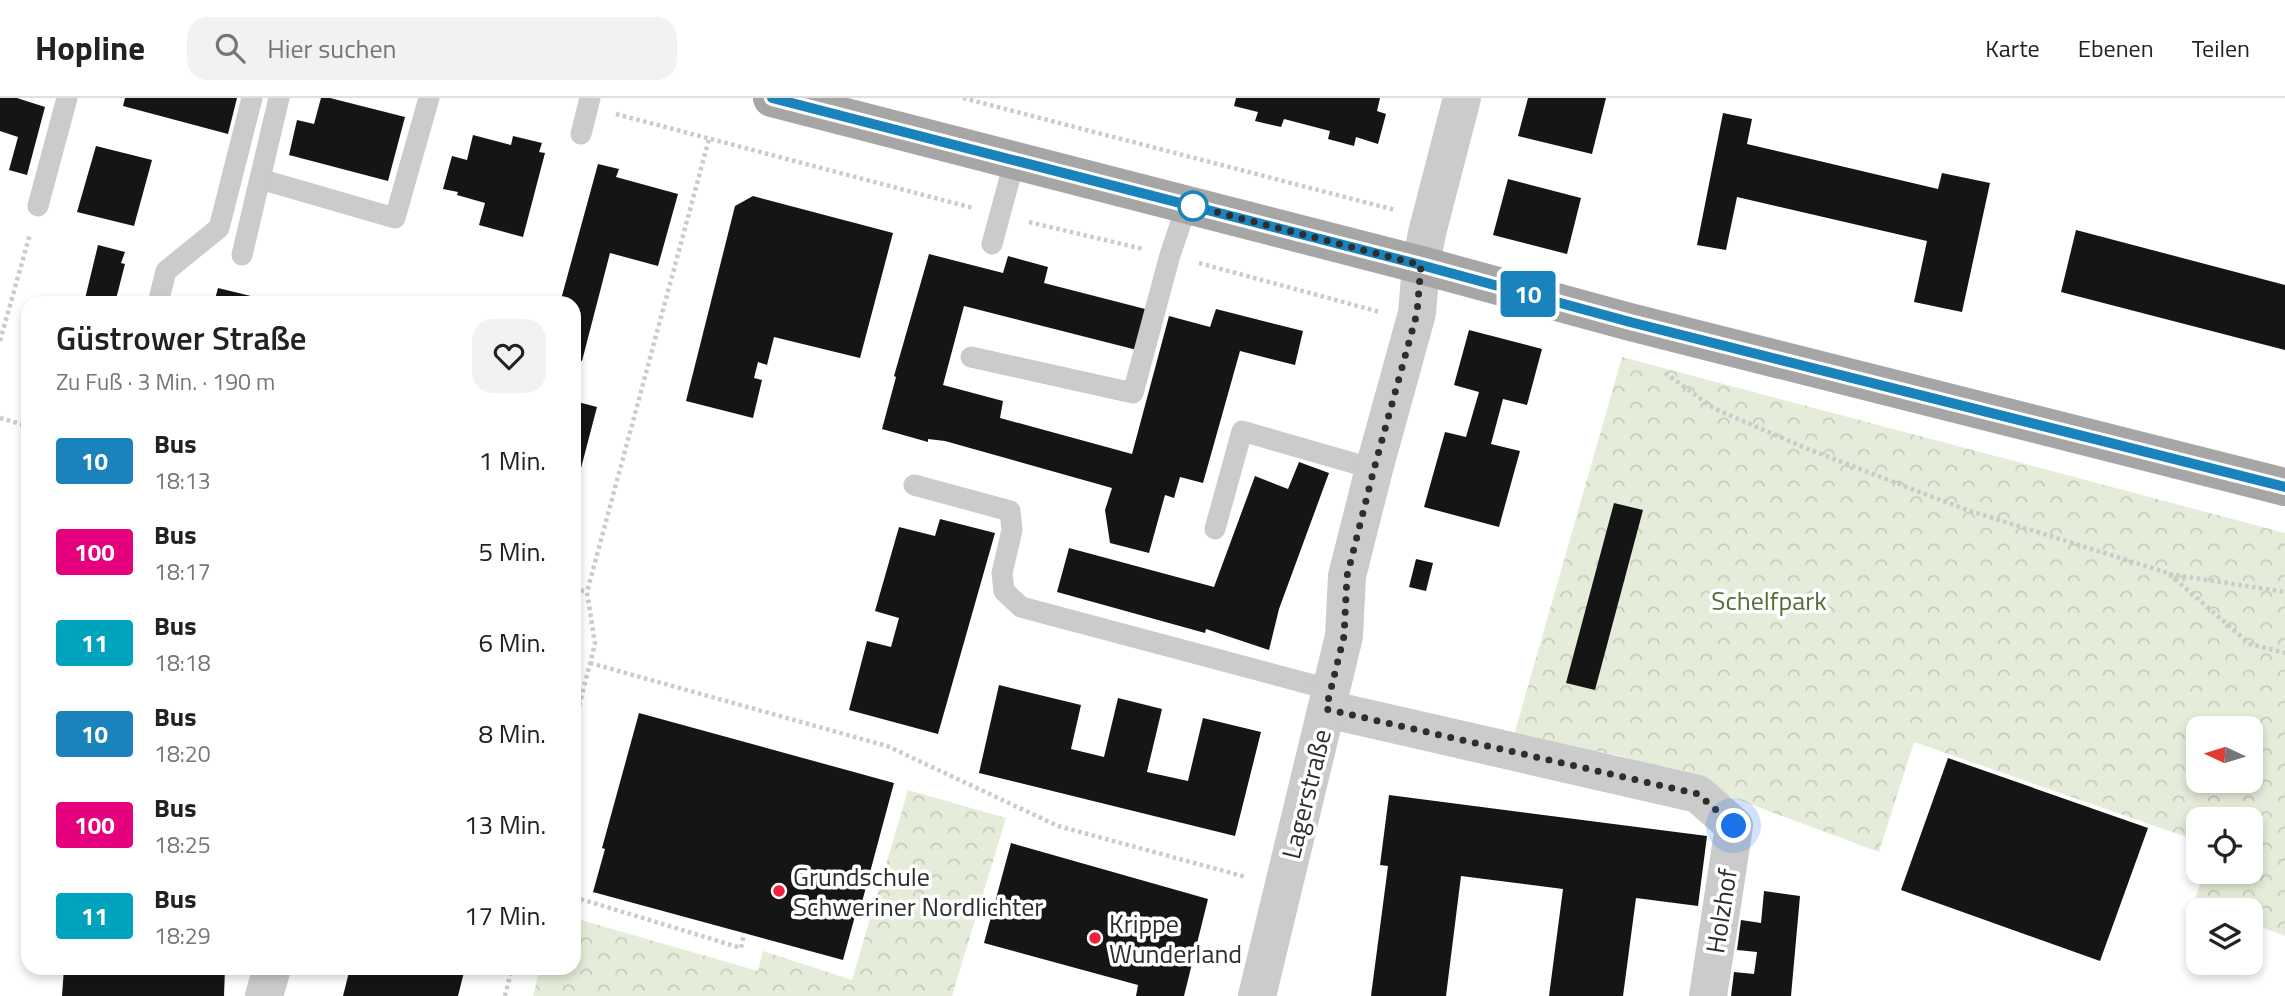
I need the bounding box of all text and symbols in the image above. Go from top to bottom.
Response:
search box [187,17,677,80]
text: Hopline [35,23,145,73]
icon: search [211,29,249,67]
text: Hier suchen [267,29,397,68]
text: Karte [1985,30,2040,66]
text: Ebenen [2078,30,2154,66]
text: Teilen [2192,30,2250,66]
unlabelled marker [1178,191,1208,221]
line badge: 10 [1496,271,1560,317]
text: 10 [1515,276,1541,312]
text: Güstrower Straße [56,313,307,363]
button: heart [472,319,546,393]
text: Zu Fuß · 3 Min. · 190 m [56,364,275,399]
text: Bus [154,424,196,463]
text: 1 Min. [479,441,546,480]
text: 10 [81,443,108,479]
text: 18:13 [154,463,211,498]
text: Bus [154,515,196,554]
text: 5 Min. [479,532,546,571]
text: 100 [74,534,115,570]
text: 18:17 [154,554,211,589]
park label: Schelfpark [1711,581,1827,620]
text: Bus [154,606,196,645]
text: 6 Min. [479,623,546,662]
text: 11 [81,625,108,661]
text: 18:18 [154,645,211,680]
text: Bus [154,697,196,736]
text: 8 Min. [479,714,546,753]
text: 10 [81,716,108,752]
north arrow [2186,716,2263,793]
map controls [2186,716,2263,975]
street label: Lagerstraße [1271,725,1341,863]
text: 18:20 [154,736,211,771]
text: Bus [154,788,196,827]
text: 13 Min. [464,805,546,844]
text: 100 [74,807,115,843]
button: locate [2186,807,2263,884]
your location [1716,808,1751,843]
text: 18:25 [154,827,211,862]
place label: Grundschule Schweriner Nordlichter [793,857,1043,926]
street label: Holzhof [1695,865,1747,956]
text: Bus [154,879,196,918]
marker: Grundschule Schweriner Nordlichter [771,883,787,899]
text: 17 Min. [464,896,546,935]
text: 11 [81,898,108,934]
button: layers [2186,898,2263,975]
place label: Krippe Wunderland [1109,904,1242,973]
text: 18:29 [154,918,211,953]
marker: Krippe Wunderland [1087,930,1103,946]

